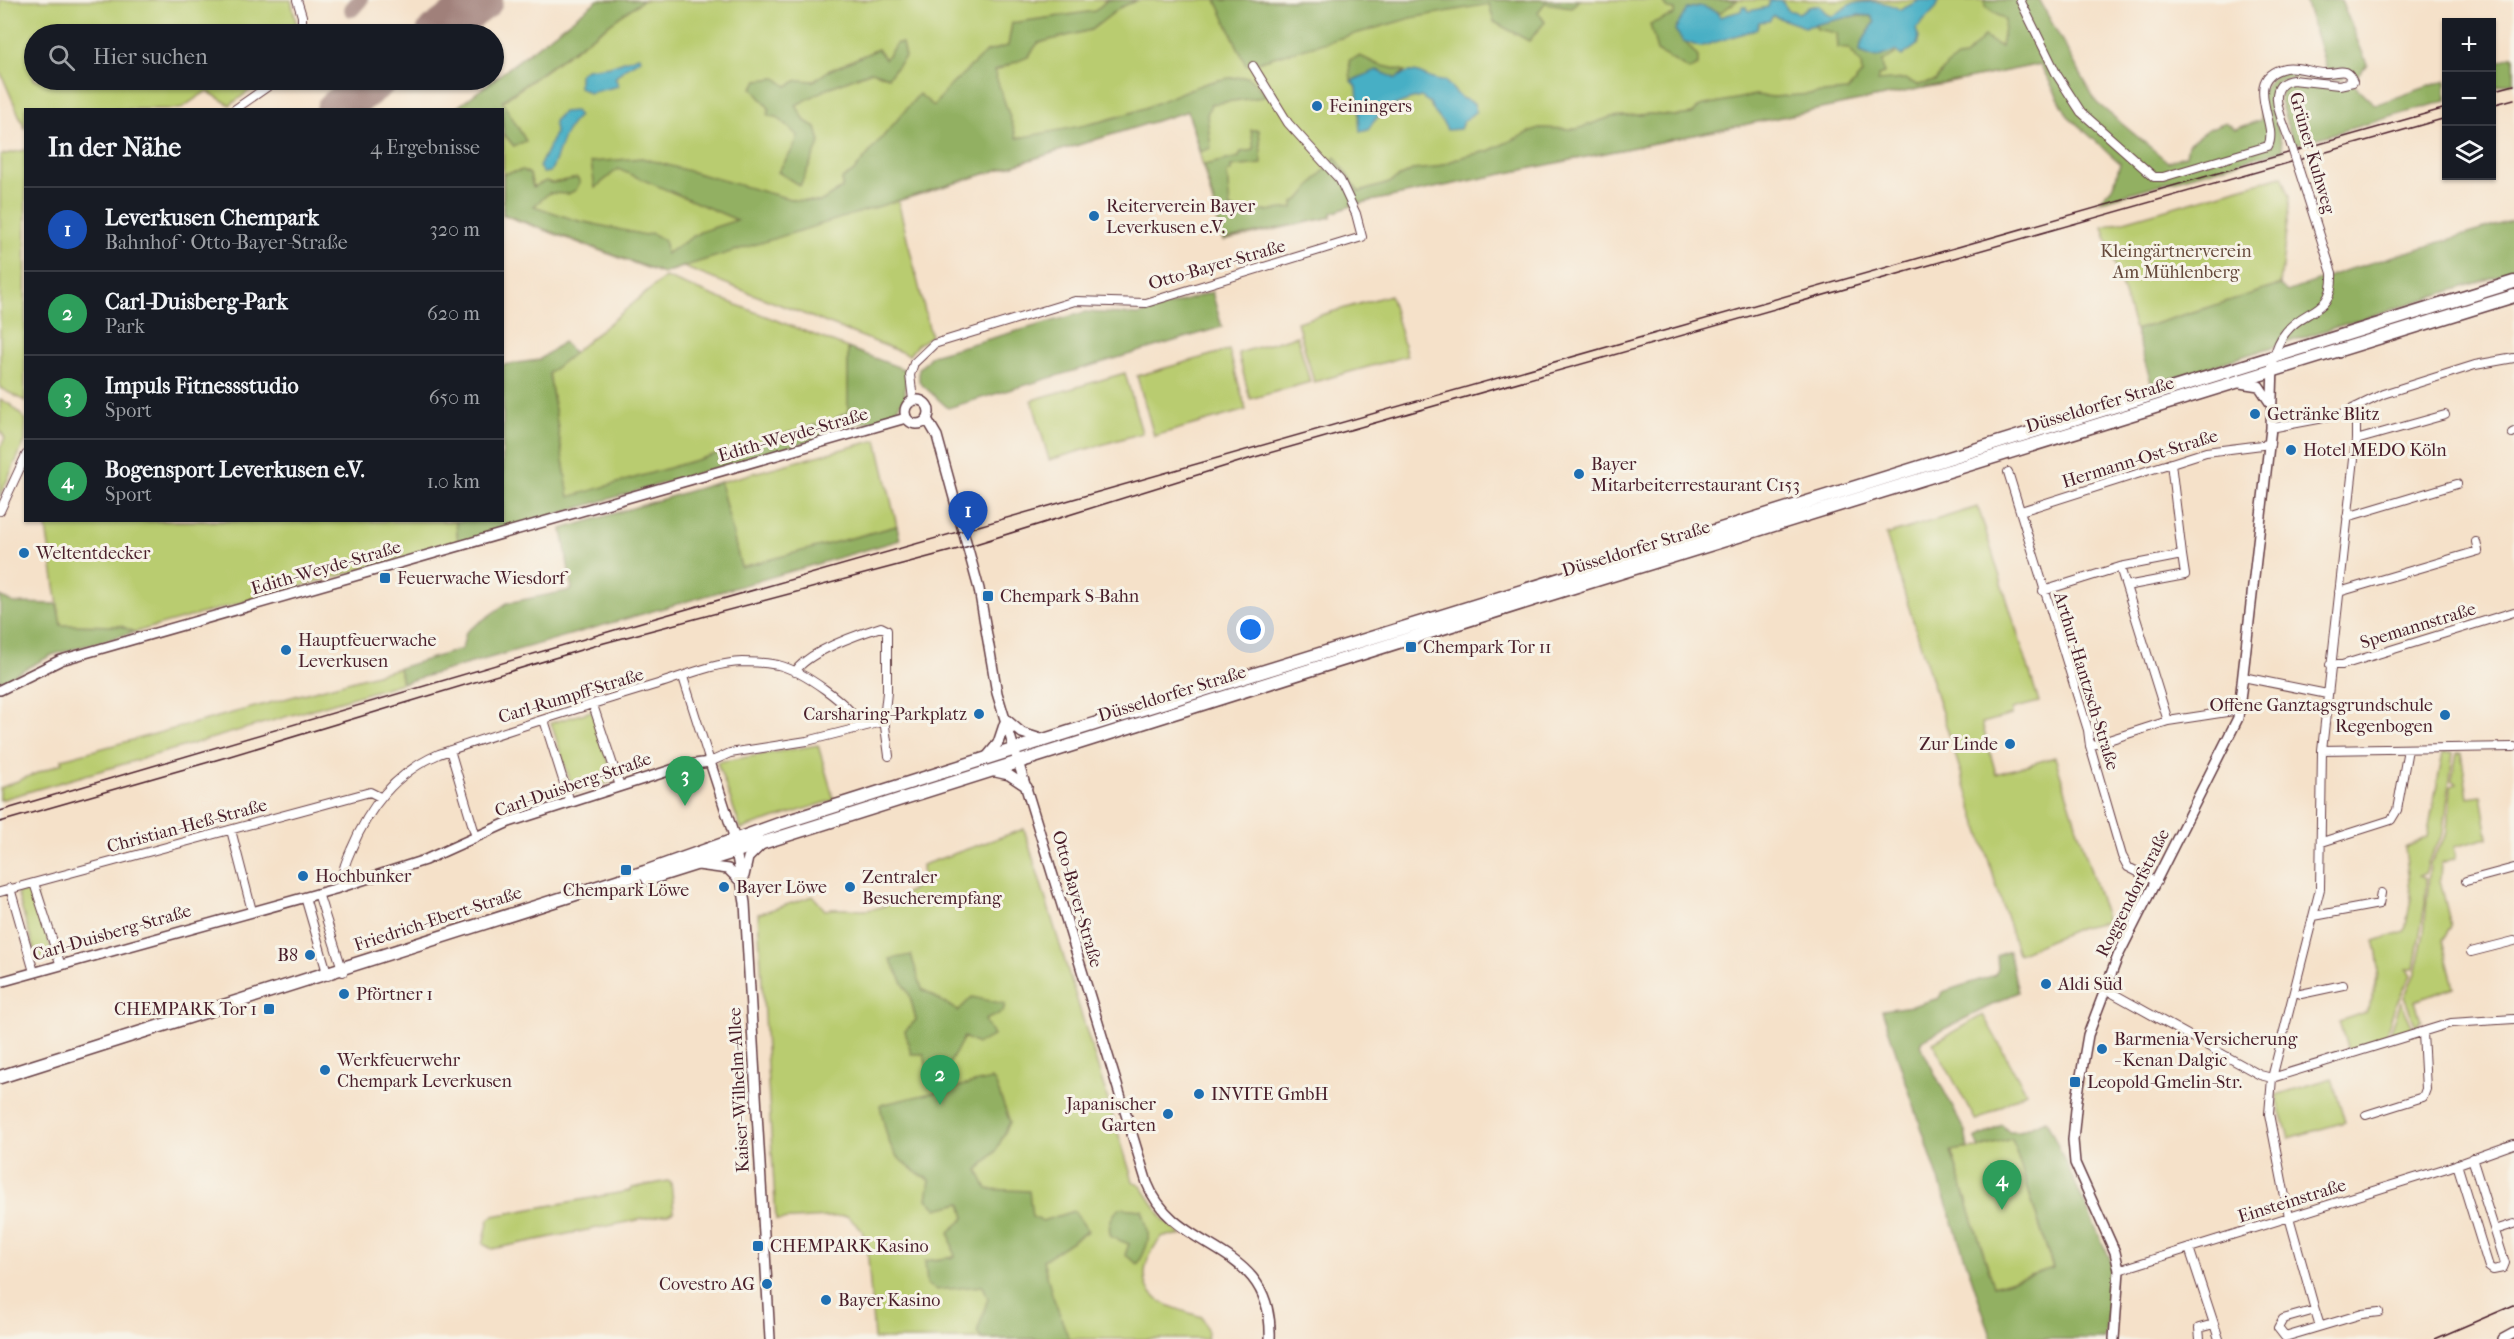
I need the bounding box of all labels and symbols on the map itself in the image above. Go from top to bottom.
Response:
street label: Grüner Kuhweg [2285,90,2340,217]
place label: Feiningers [1329,96,1412,117]
marker: Feiningers [1310,99,1324,113]
place label: Reiterverein Bayer Leverkusen e.V. [1106,196,1255,238]
marker: Reiterverein Bayer Leverkusen e.V. [1087,209,1101,223]
street label: Otto-Bayer-Straße [1146,235,1288,295]
park label: Kleingärtnerverein Am Mühlenberg [2100,241,2252,283]
street label: Düsseldorfer Straße [2023,372,2177,438]
street label: Edith-Weyde-Straße [716,404,871,466]
place label: Getränke Blitz [2267,404,2380,425]
marker: Getränke Blitz [2248,407,2262,421]
street label: Hermann-Ost-Straße [2060,425,2221,493]
place label: Hotel MEDO Köln [2303,440,2447,461]
marker: Hotel MEDO Köln [2284,443,2298,457]
place label: Bayer Mitarbeiterrestaurant C153 [1591,454,1800,496]
marker: Bayer Mitarbeiterrestaurant C153 [1572,467,1586,481]
pin: 1 [948,492,988,541]
street label: Düsseldorfer Straße [1559,516,1713,582]
street label: Edith-Weyde-Straße [249,537,404,599]
place label: Weltentdecker [35,543,151,564]
marker: Weltentdecker [17,546,31,560]
place label: Feuerwache Wiesdorf [397,568,569,589]
marker: Feuerwache Wiesdorf [378,571,392,585]
place label: Chempark S-Bahn [1000,586,1140,607]
street label: Arthur-Hantzsch-Straße [2049,588,2123,773]
marker: Chempark S-Bahn [981,589,995,603]
street label: Spemannstraße [2358,598,2479,654]
your location [1236,615,1265,644]
place label: Hauptfeuerwache Leverkusen [298,630,437,672]
place label: Chempark Tor 11 [1423,637,1552,658]
marker: Chempark Tor 11 [1404,640,1418,654]
marker: Hauptfeuerwache Leverkusen [279,643,293,657]
street label: Düsseldorfer Straße [1095,661,1249,727]
street label: Carl-Rumpff-Straße [496,664,646,728]
place label: Offene Ganztagsgrundschule Regenbogen [2210,695,2434,737]
place label: Carsharing-Parkplatz [803,704,967,725]
marker: Carsharing-Parkplatz [972,707,986,721]
marker: Offene Ganztagsgrundschule Regenbogen [2438,708,2452,722]
place label: Zur Linde [1919,734,1998,755]
marker: Zur Linde [2003,737,2017,751]
street label: Carl-Duisberg-Straße [492,748,654,822]
pin: 3 [666,756,704,806]
street label: Christian-Heß-Straße [105,794,269,857]
street label: Roggendorfstraße [2092,825,2174,960]
street label: Otto-Bayer-Straße [1047,828,1107,970]
marker: Chempark Löwe [619,863,633,877]
place label: Hochbunker [315,866,412,887]
place label: Zentraler Besucherempfang [862,867,1002,909]
marker: Hochbunker [296,869,310,883]
place label: Bayer Löwe [736,877,827,898]
place label: Chempark Löwe [563,880,689,901]
marker: Bayer Löwe [717,880,731,894]
marker: Zentraler Besucherempfang [843,880,857,894]
street label: Friedrich-Ebert-Straße [351,882,525,956]
street label: Carl-Duisberg-Straße [30,900,194,966]
place label: B8 [277,945,298,966]
marker: B8 [303,948,317,962]
place label: Aldi Süd [2057,974,2123,995]
marker: Aldi Süd [2039,977,2053,991]
place label: Pförtner 1 [356,984,433,1005]
marker: Pförtner 1 [337,987,351,1001]
place label: CHEMPARK Tor 1 [114,999,257,1020]
marker: CHEMPARK Tor 1 [262,1002,276,1016]
street label: Kaiser-Wilhelm-Allee [724,1007,754,1173]
place label: Barmenia Versicherung - Kenan Dalgic [2114,1029,2298,1071]
marker: Barmenia Versicherung - Kenan Dalgic [2095,1042,2109,1056]
place label: Werkfeuerwehr Chempark Leverkusen [336,1050,512,1092]
pin: 2 [920,1056,960,1105]
marker: Werkfeuerwehr Chempark Leverkusen [318,1063,332,1077]
place label: Leopold-Gmelin-Str. [2087,1072,2242,1093]
marker: Leopold-Gmelin-Str. [2068,1075,2082,1089]
place label: INVITE GmbH [1211,1084,1329,1105]
marker: INVITE GmbH [1192,1087,1206,1101]
place label: Japanischer Garten [1064,1094,1157,1136]
marker: Japanischer Garten [1161,1107,1175,1121]
pin: 4 [1982,1160,2022,1210]
street label: Einsteinstraße [2235,1175,2349,1227]
place label: CHEMPARK Kasino [770,1236,929,1257]
marker: CHEMPARK Kasino [751,1239,765,1253]
place label: Covestro AG [659,1274,755,1295]
marker: Covestro AG [760,1277,774,1291]
place label: Bayer Kasino [838,1290,940,1311]
marker: Bayer Kasino [819,1293,833,1307]

